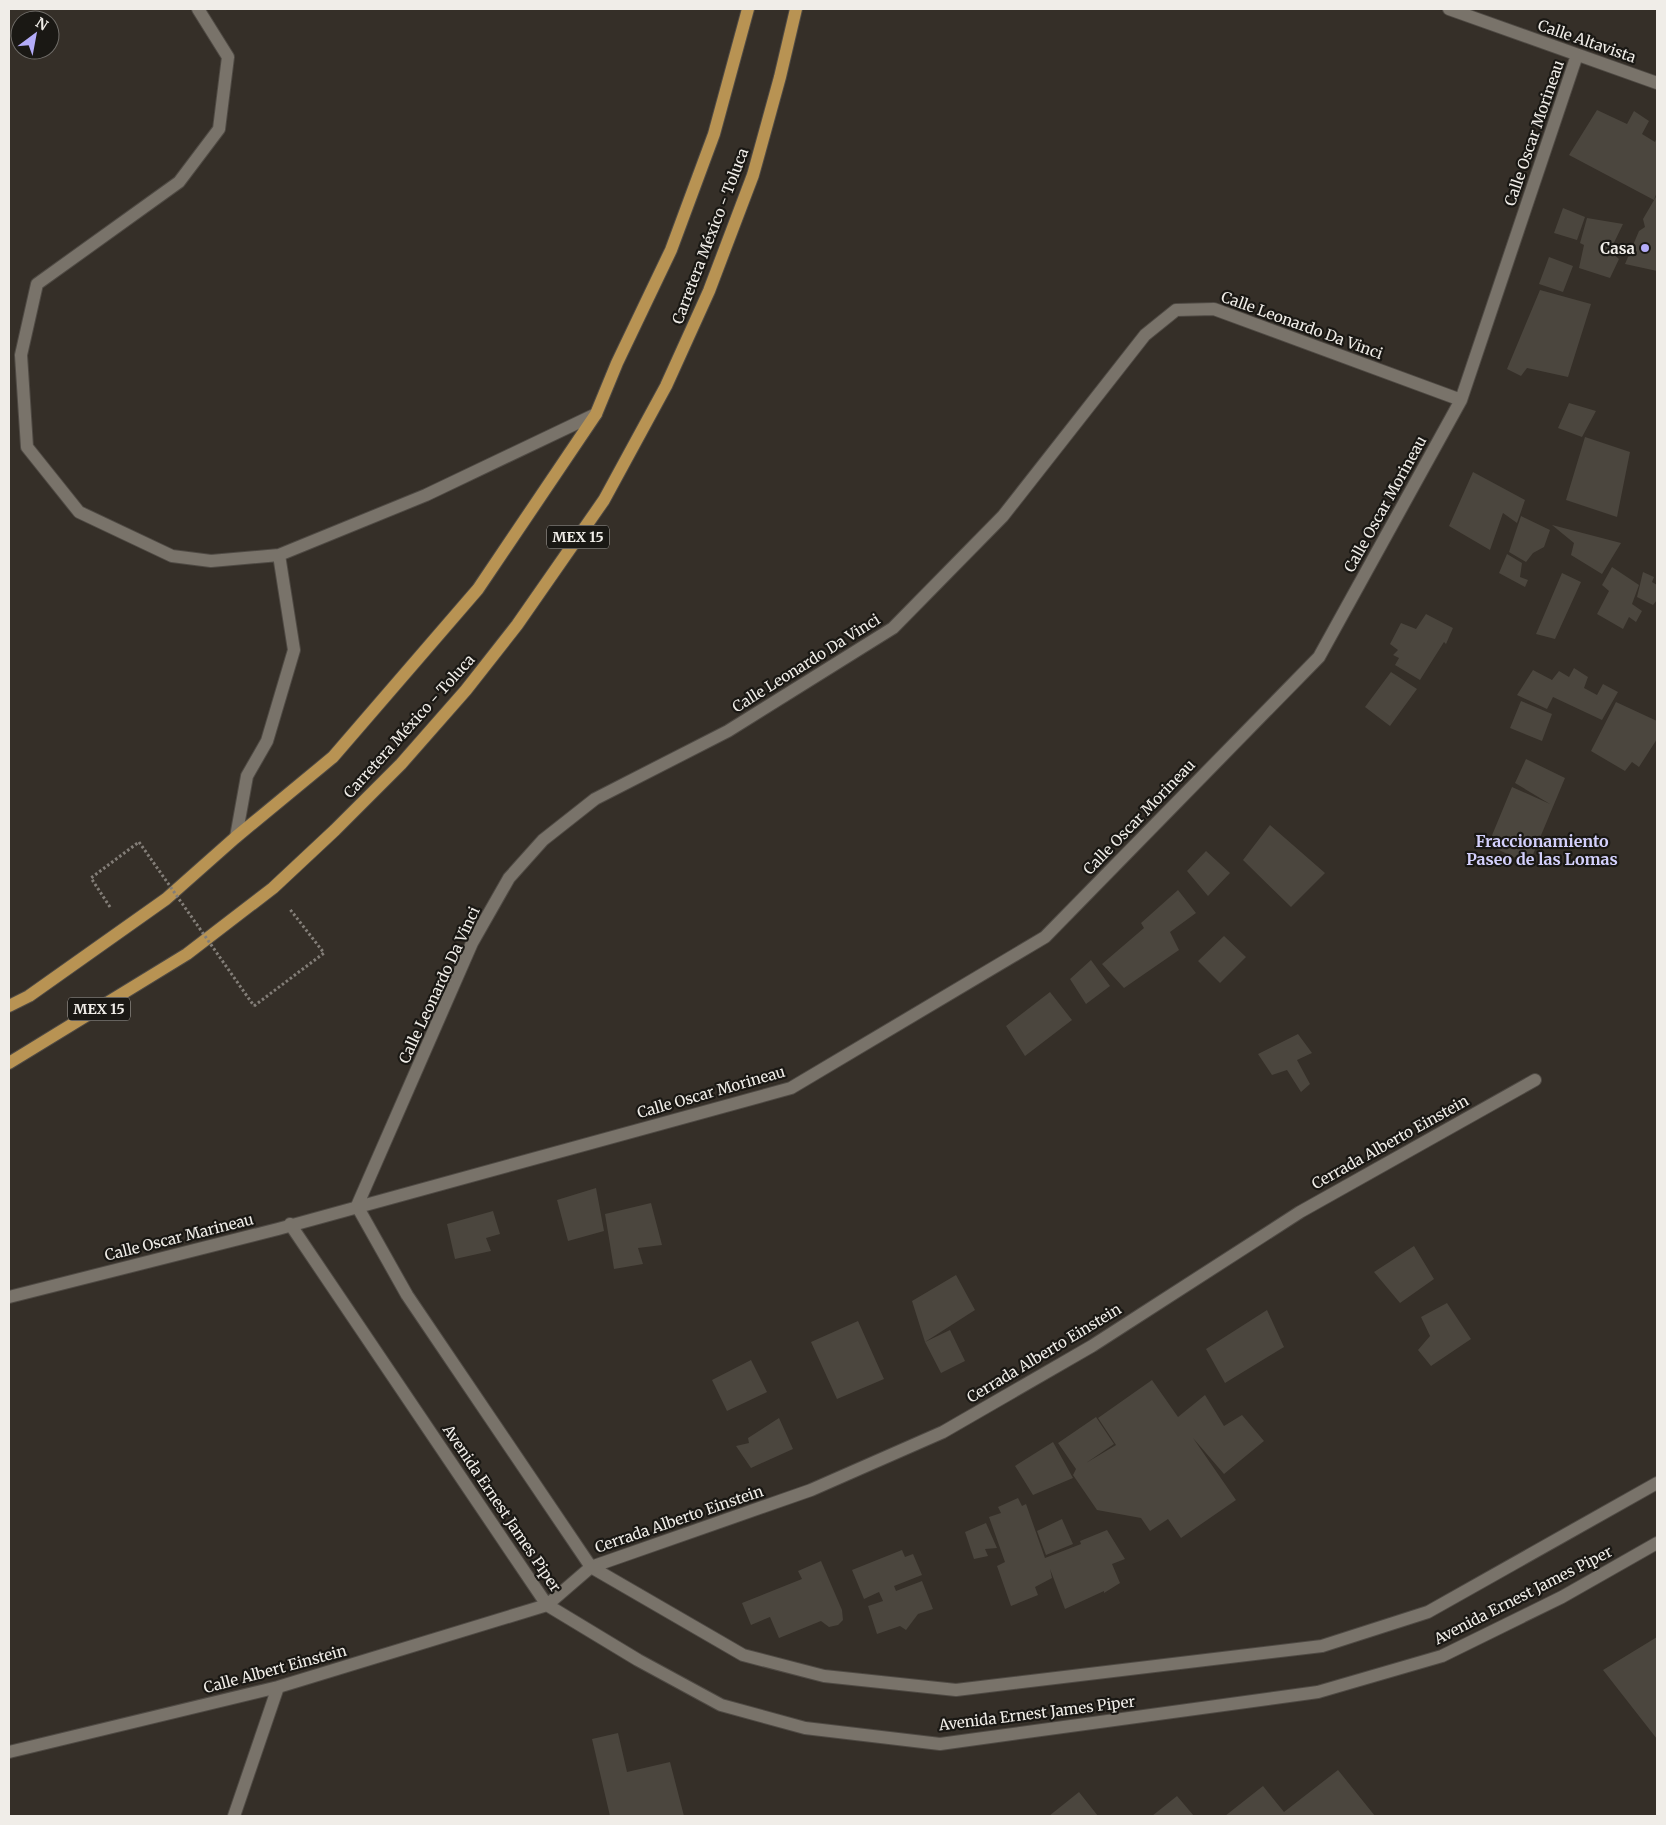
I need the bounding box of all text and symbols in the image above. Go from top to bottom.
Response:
north arrow [10,10,60,60]
text: N [32,13,51,35]
street label: Calle Altavista [1535,15,1639,67]
street label: Calle Oscar Morineau [1500,58,1568,208]
street label: Carretera México - Toluca [668,145,752,327]
place label: Casa [1600,239,1636,258]
marker: Casa [1639,242,1651,254]
street label: Calle Leonardo Da Vinci [1219,287,1386,363]
street label: Calle Oscar Morineau [1340,432,1430,576]
road number: MEX 15 [547,526,609,548]
street label: Calle Leonardo Da Vinci [729,610,884,716]
street label: Carretera México - Toluca [339,650,479,802]
street label: Calle Oscar Morineau [1079,755,1199,879]
district label: Fraccionamiento Paseo de las Lomas [1466,831,1618,869]
street label: Calle Leonardo Da Vinci [394,903,484,1066]
road number: MEX 15 [68,998,130,1021]
street label: Calle Oscar Morineau [635,1062,787,1122]
street label: Cerrada Alberto Einstein [1308,1091,1472,1193]
street label: Calle Oscar Marineau [103,1209,255,1265]
street label: Cerrada Alberto Einstein [963,1299,1125,1407]
street label: Avenida Ernest James Piper [438,1420,565,1595]
street label: Cerrada Alberto Einstein [592,1481,766,1557]
street label: Avenida Ernest James Piper [1430,1542,1616,1649]
street label: Calle Albert Einstein [201,1641,349,1697]
street label: Avenida Ernest James Piper [937,1692,1136,1735]

